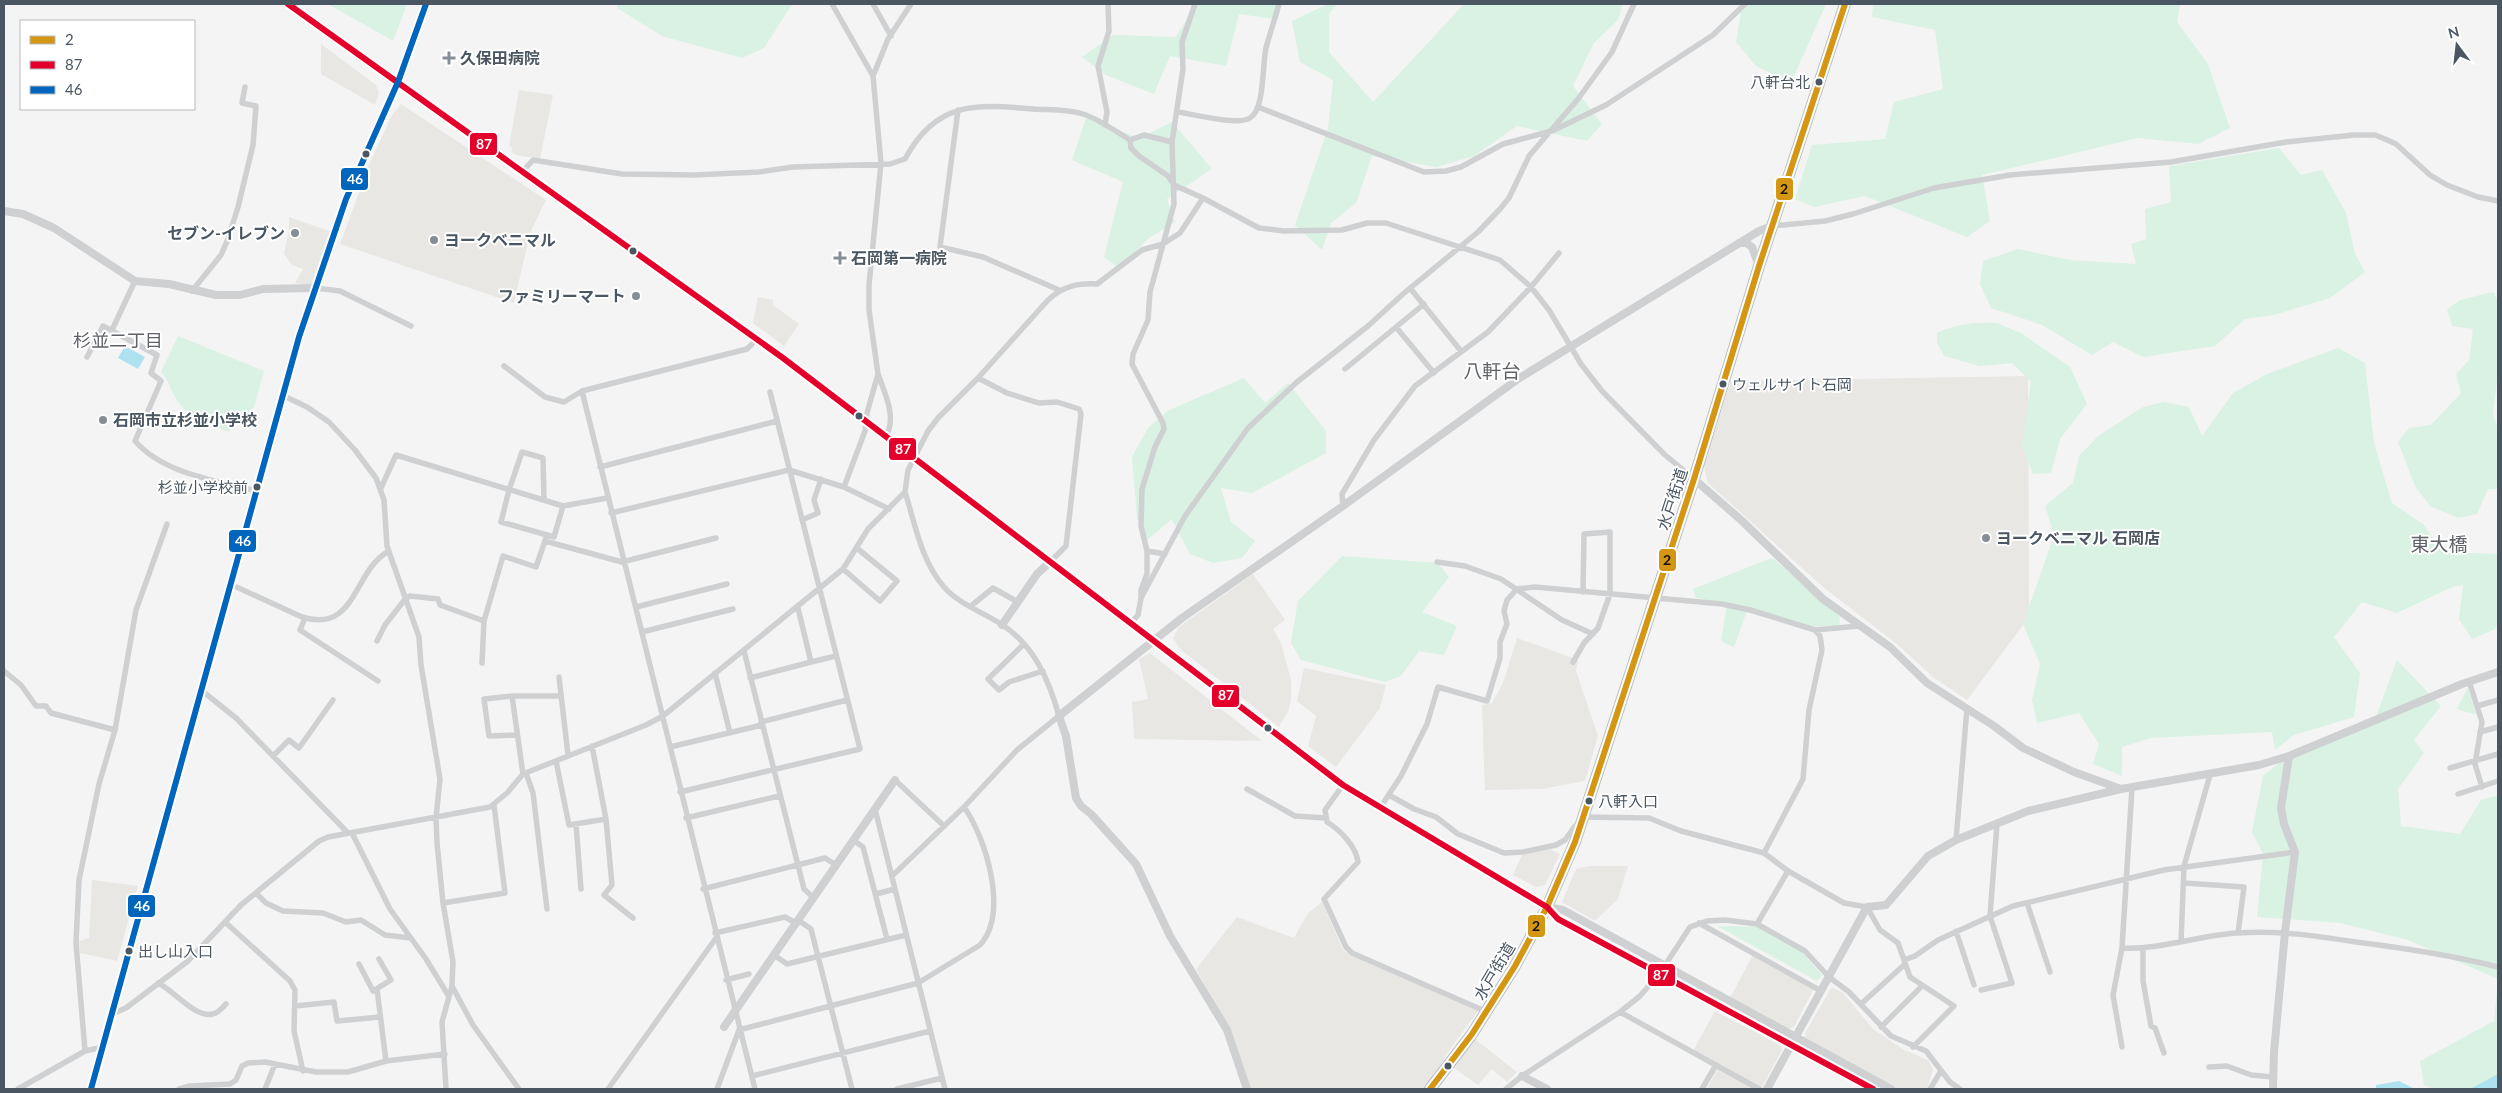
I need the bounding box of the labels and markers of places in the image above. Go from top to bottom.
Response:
place label: 久保田病院 [460,48,540,67]
marker: 久保田病院 [442,51,456,65]
place label: 八軒台北 [1750,73,1810,91]
marker: 八軒台北 [1814,77,1824,87]
unlabelled marker [361,149,371,159]
place label: セブン-イレブン [167,223,285,242]
marker: セブン-イレブン [289,227,301,239]
place label: ヨークベニマル [444,230,556,249]
marker: ヨークベニマル [428,234,440,246]
unlabelled marker [628,246,638,256]
place label: 石岡第一病院 [851,248,947,267]
marker: 石岡第一病院 [833,251,847,265]
place label: ファミリーマート [498,286,626,305]
marker: ファミリーマート [630,290,642,302]
place label: ウェルサイト石岡 [1732,375,1852,393]
marker: ウェルサイト石岡 [1718,379,1728,389]
place label: 石岡市立杉並小学校 [113,410,257,429]
unlabelled marker [854,411,864,421]
marker: 石岡市立杉並小学校 [97,414,109,426]
place label: 杉並小学校前 [158,478,248,496]
marker: 杉並小学校前 [252,482,262,492]
place label: ヨークベニマル 石岡店 [1996,528,2160,547]
marker: ヨークベニマル 石岡店 [1980,532,1992,544]
unlabelled marker [1263,723,1273,733]
place label: 八軒入口 [1598,792,1658,810]
marker: 八軒入口 [1584,796,1594,806]
place label: 出し山入口 [138,942,213,960]
marker: 出し山入口 [124,946,134,956]
unlabelled marker [1443,1061,1453,1071]

